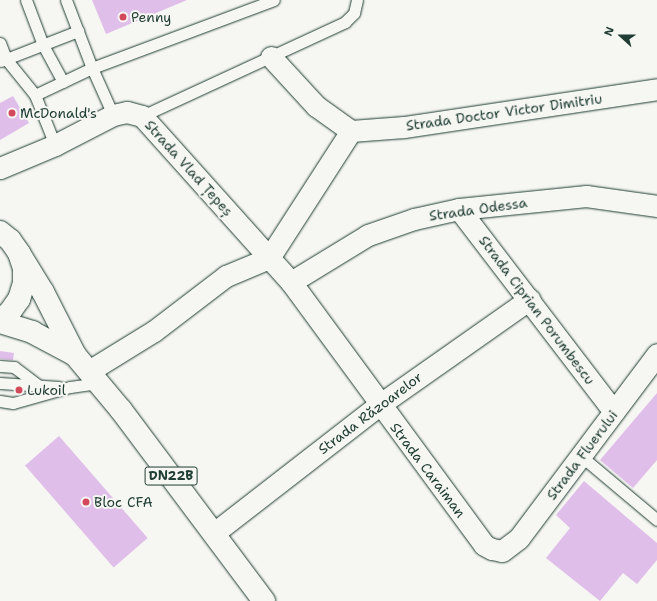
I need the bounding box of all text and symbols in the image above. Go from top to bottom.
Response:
place label: Penny [131,9,171,25]
marker: Penny [118,12,128,22]
north arrow [601,16,641,56]
text: N [601,25,618,38]
street label: Strada Doctor Victor Dimitriu [405,90,603,134]
place label: McDonald's [20,105,97,121]
marker: McDonald's [7,108,17,118]
street label: Strada Vlad Țepeș [141,117,237,219]
street label: Strada Odessa [428,194,528,224]
street label: Strada Ciprian Porumbescu [476,232,598,388]
street label: Strada Răzoarelor [315,368,425,458]
place label: Lukoil [27,382,66,398]
marker: Lukoil [14,385,24,395]
street label: Strada Fluerului [543,407,621,503]
street label: Strada Caraiman [387,419,469,521]
road number: DN22B [144,465,198,487]
place label: Bloc CFA [94,494,153,510]
marker: Bloc CFA [81,497,91,507]

